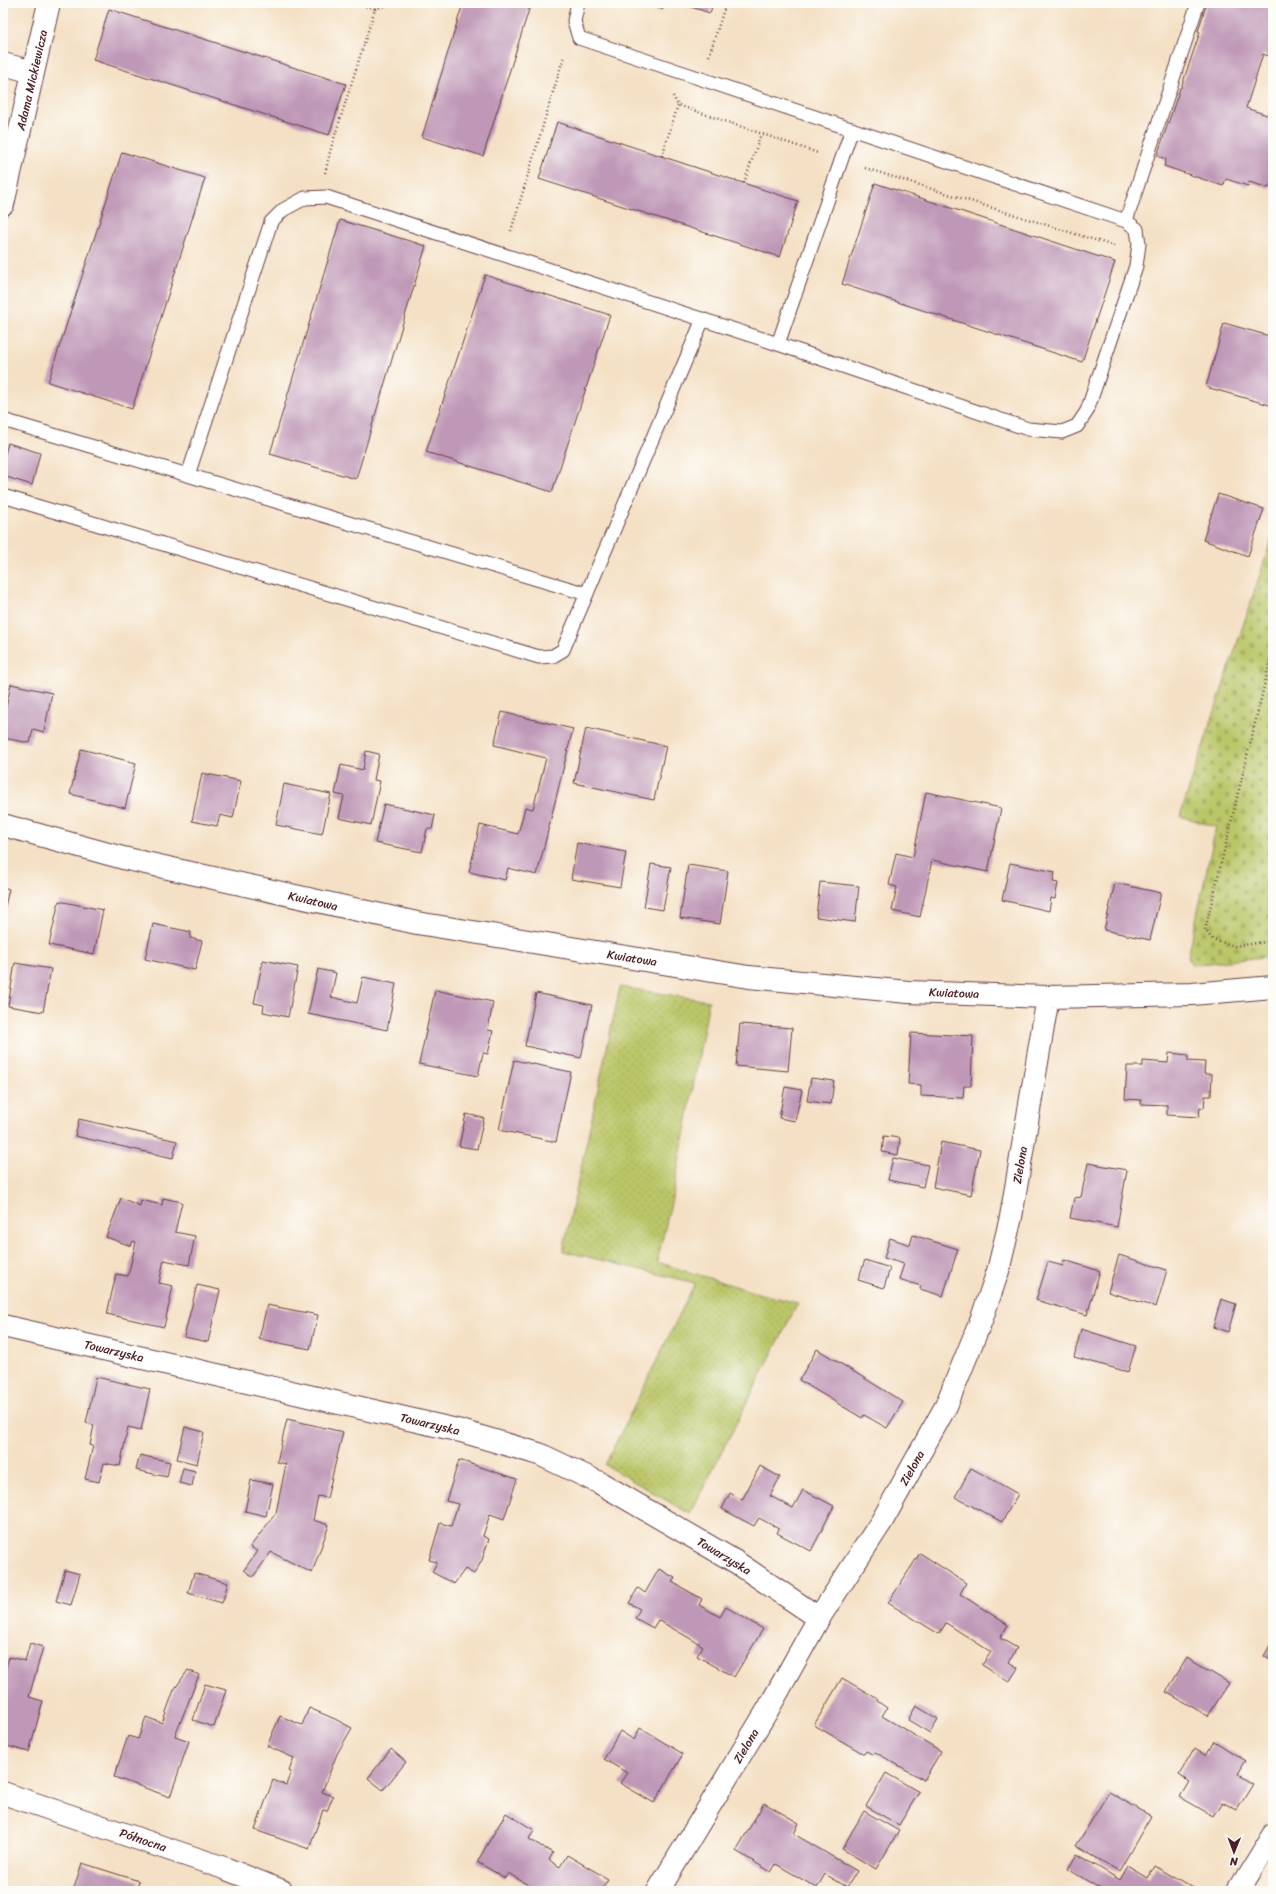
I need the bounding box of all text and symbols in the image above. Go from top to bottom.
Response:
street label: Adama Mickiewicza [9,27,54,134]
street label: Kwiatowa [286,885,340,917]
street label: Kwiatowa [605,943,659,973]
street label: Kwiatowa [928,981,980,1005]
street label: Zielona [1006,1144,1034,1186]
street label: Towarzyska [82,1333,146,1369]
street label: Towarzyska [398,1406,462,1442]
street label: Zielona [893,1446,931,1490]
street label: Towarzyska [692,1531,756,1581]
street label: Zielona [727,1724,765,1768]
street label: Północna [117,1822,170,1859]
north arrow [1214,1832,1254,1872]
text: N [1229,1852,1239,1871]

